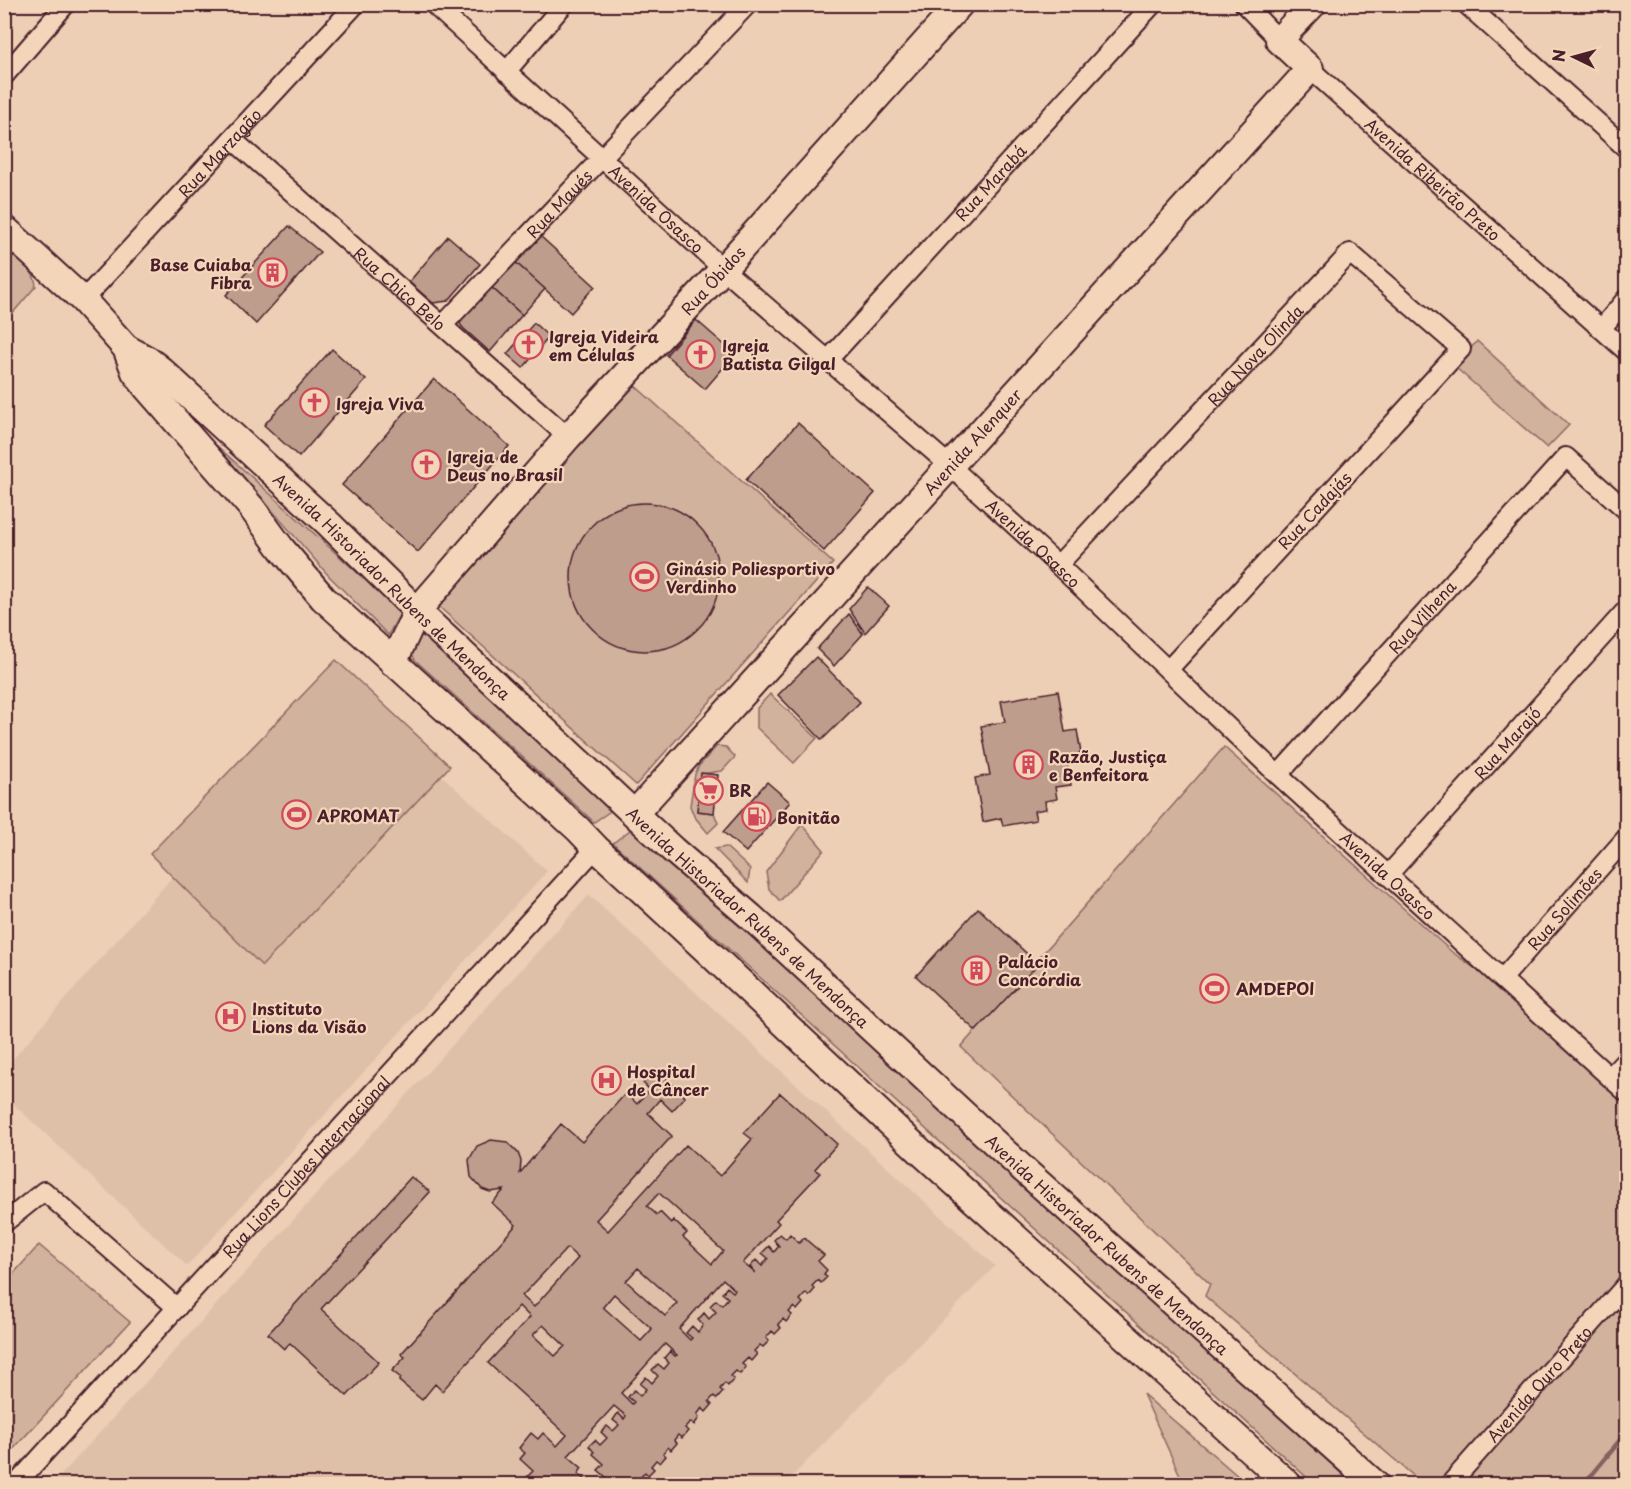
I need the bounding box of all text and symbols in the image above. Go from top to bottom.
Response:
north arrow [1544,27,1604,87]
text: N [1546,48,1571,63]
street label: Rua Marzagão [172,102,267,202]
street label: Avenida Ribeirão Preto [1360,112,1506,246]
street label: Rua Marabá [949,139,1031,226]
street label: Avenida Osasco [604,159,710,258]
street label: Rua Maués [520,164,597,243]
street label: Rua Óbidos [675,240,750,320]
street label: Rua Chico Belo [349,241,452,336]
place label: Base Cuiaba Fibra [150,252,252,294]
building icon: Base Cuiaba Fibra [257,257,289,289]
street label: Rua Nova Olinda [1201,299,1308,411]
place label: Igreja Videira em Células [549,324,659,366]
church icon: Igreja Videira em Células [512,329,544,361]
place label: Igreja Batista Gilgal [722,333,836,375]
church icon: Igreja Batista Gilgal [685,338,717,370]
street label: Avenida Alenquer [918,382,1027,500]
church icon: Igreja Viva [299,387,331,419]
place label: Igreja Viva [336,391,424,415]
place label: Igreja de Deus no Brasil [447,444,563,486]
church icon: Igreja de Deus no Brasil [410,449,442,481]
street label: Rua Cadajás [1272,466,1356,554]
street label: Avenida Historiador Rubens de Mendonça [268,467,516,705]
street label: Avenida Osasco [981,493,1086,593]
place label: Ginásio Poliesportivo Verdinho [666,556,835,598]
sports icon: Ginásio Poliesportivo Verdinho [629,561,661,593]
street label: Rua Vilhena [1382,574,1461,658]
street label: Rua Marajó [1468,701,1546,784]
place label: Razão, Justiça e Benfeitora [1049,744,1167,786]
building icon: Razão, Justiça e Benfeitora [1012,749,1044,781]
supermarket icon: BR [692,774,724,806]
place label: BR [729,778,752,802]
sports icon: APROMAT [280,799,312,831]
street label: Avenida Historiador Rubens de Mendonça [622,801,875,1033]
fuel station icon: Bonitão [740,801,772,833]
place label: APROMAT [316,803,400,827]
place label: Bonitão [777,805,840,829]
street label: Avenida Osasco [1335,826,1441,925]
street label: Rua Solimões [1521,862,1607,955]
place label: Palácio Concórdia [998,949,1081,991]
building icon: Palácio Concórdia [961,954,993,986]
sports icon: AMDEPOl [1199,972,1231,1004]
place label: AMDEPOl [1235,976,1314,1000]
place label: Instituto Lions da Visão [252,996,366,1038]
hospital icon: Instituto Lions da Visão [215,1001,247,1033]
place label: Hospital de Câncer [627,1059,709,1101]
hospital icon: Hospital de Câncer [590,1064,622,1096]
street label: Rua Lions Clubes Internacional [216,1070,395,1263]
street label: Avenida Historiador Rubens de Mendonça [980,1128,1234,1360]
street label: Avenida Ouro Preto [1481,1320,1597,1447]

